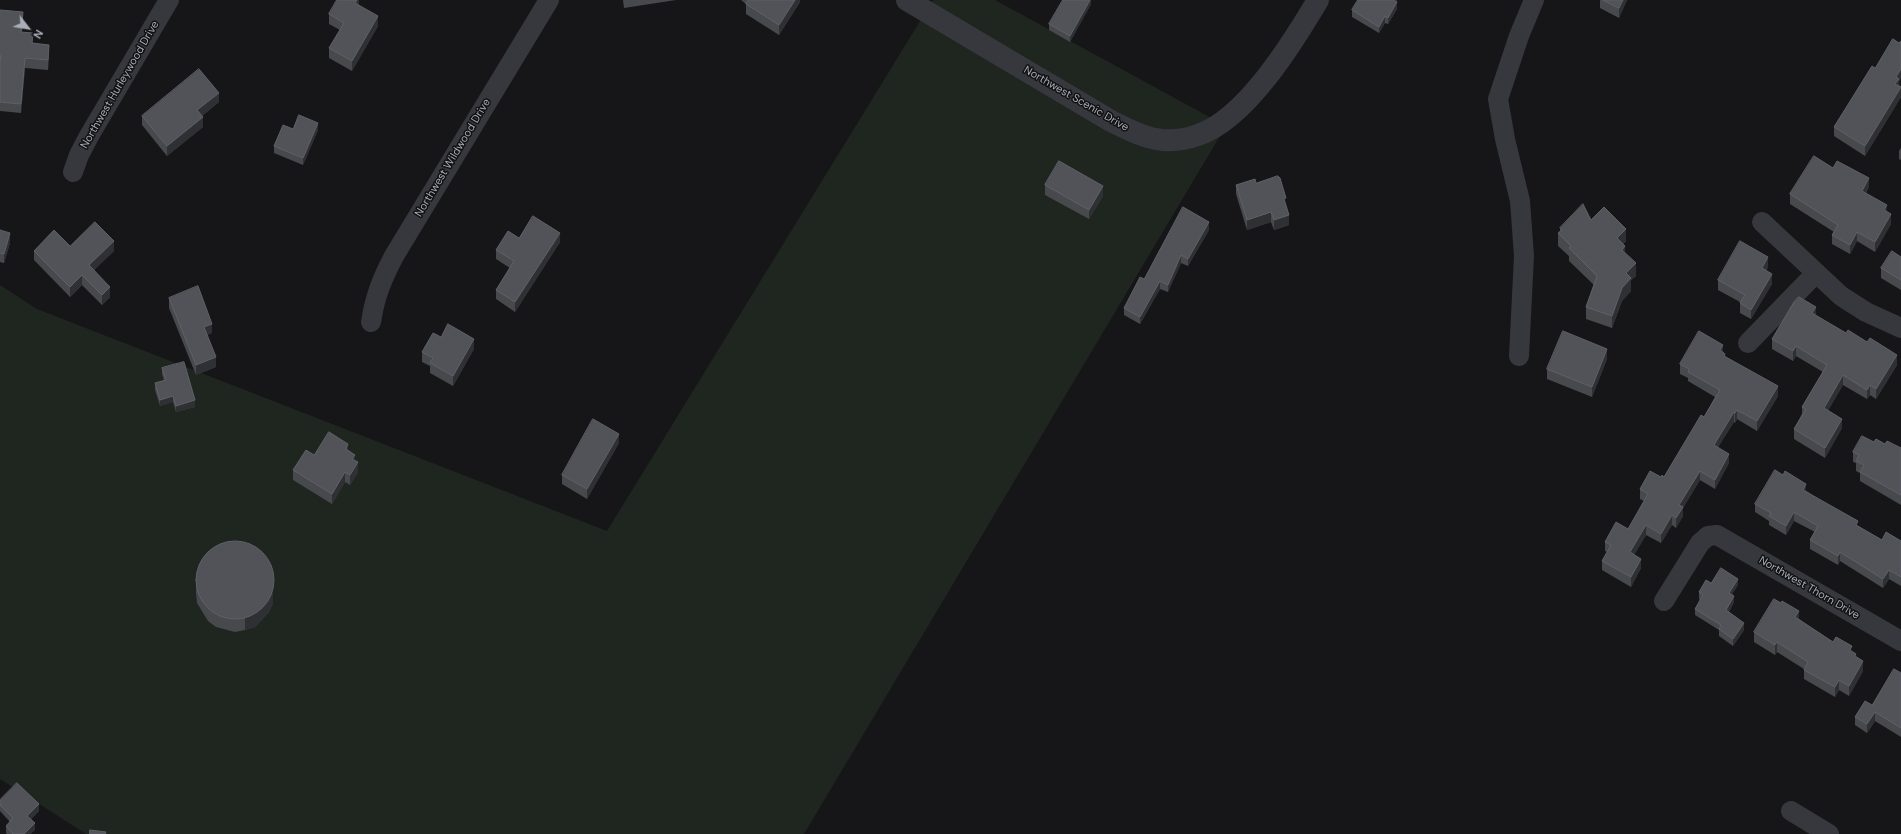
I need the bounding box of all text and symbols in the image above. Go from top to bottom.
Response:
north arrow [8,8,48,48]
street label: Northwest Hurleywood Drive [78,19,162,151]
text: N [30,27,46,41]
street label: Northwest Scenic Drive [1021,64,1131,134]
street label: Northwest Wildwood Drive [412,97,494,219]
street label: Northwest Thorn Drive [1756,554,1862,622]

